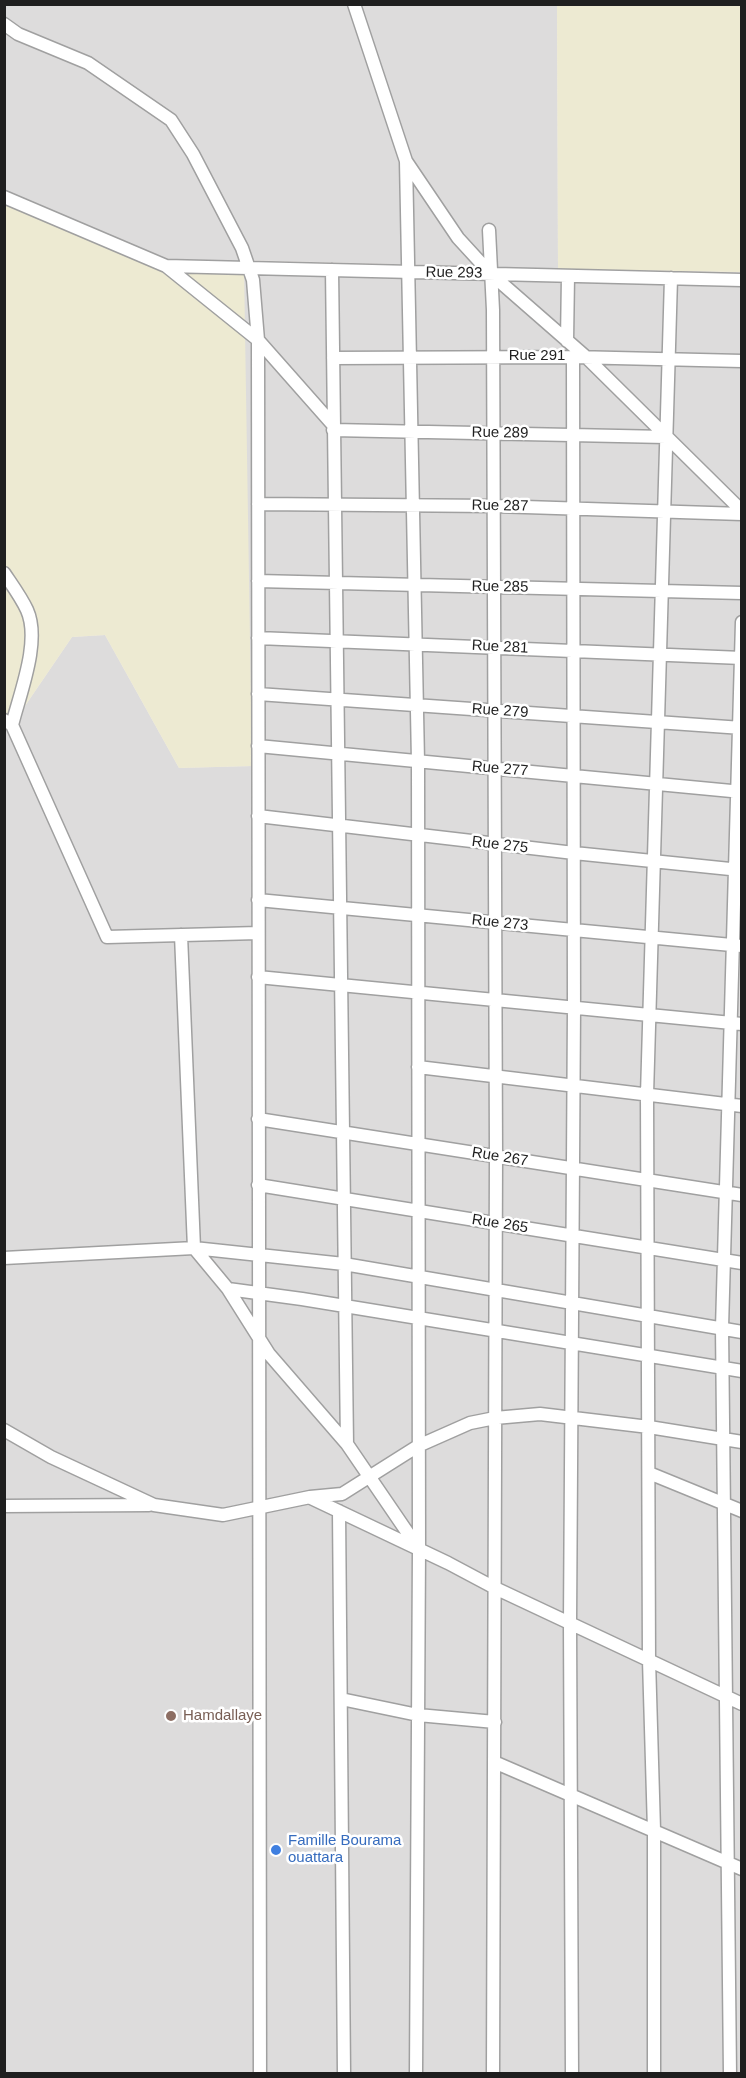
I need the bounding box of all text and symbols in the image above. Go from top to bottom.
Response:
street label: Rue 293 [425,264,483,282]
street label: Rue 291 [509,347,565,365]
street label: Rue 289 [471,424,529,442]
street label: Rue 287 [471,497,529,515]
street label: Rue 285 [471,578,529,596]
street label: Rue 281 [471,637,529,657]
street label: Rue 279 [471,700,529,722]
street label: Rue 277 [471,758,529,780]
street label: Rue 275 [471,833,529,857]
street label: Rue 273 [471,911,529,935]
street label: Rue 267 [471,1144,529,1170]
street label: Rue 265 [471,1211,529,1237]
place label: Hamdallaye [183,1707,262,1725]
marker: Hamdallaye [164,1709,178,1723]
place label: Famille Bourama ouattara [288,1832,401,1867]
marker: Famille Bourama ouattara [269,1843,283,1857]

